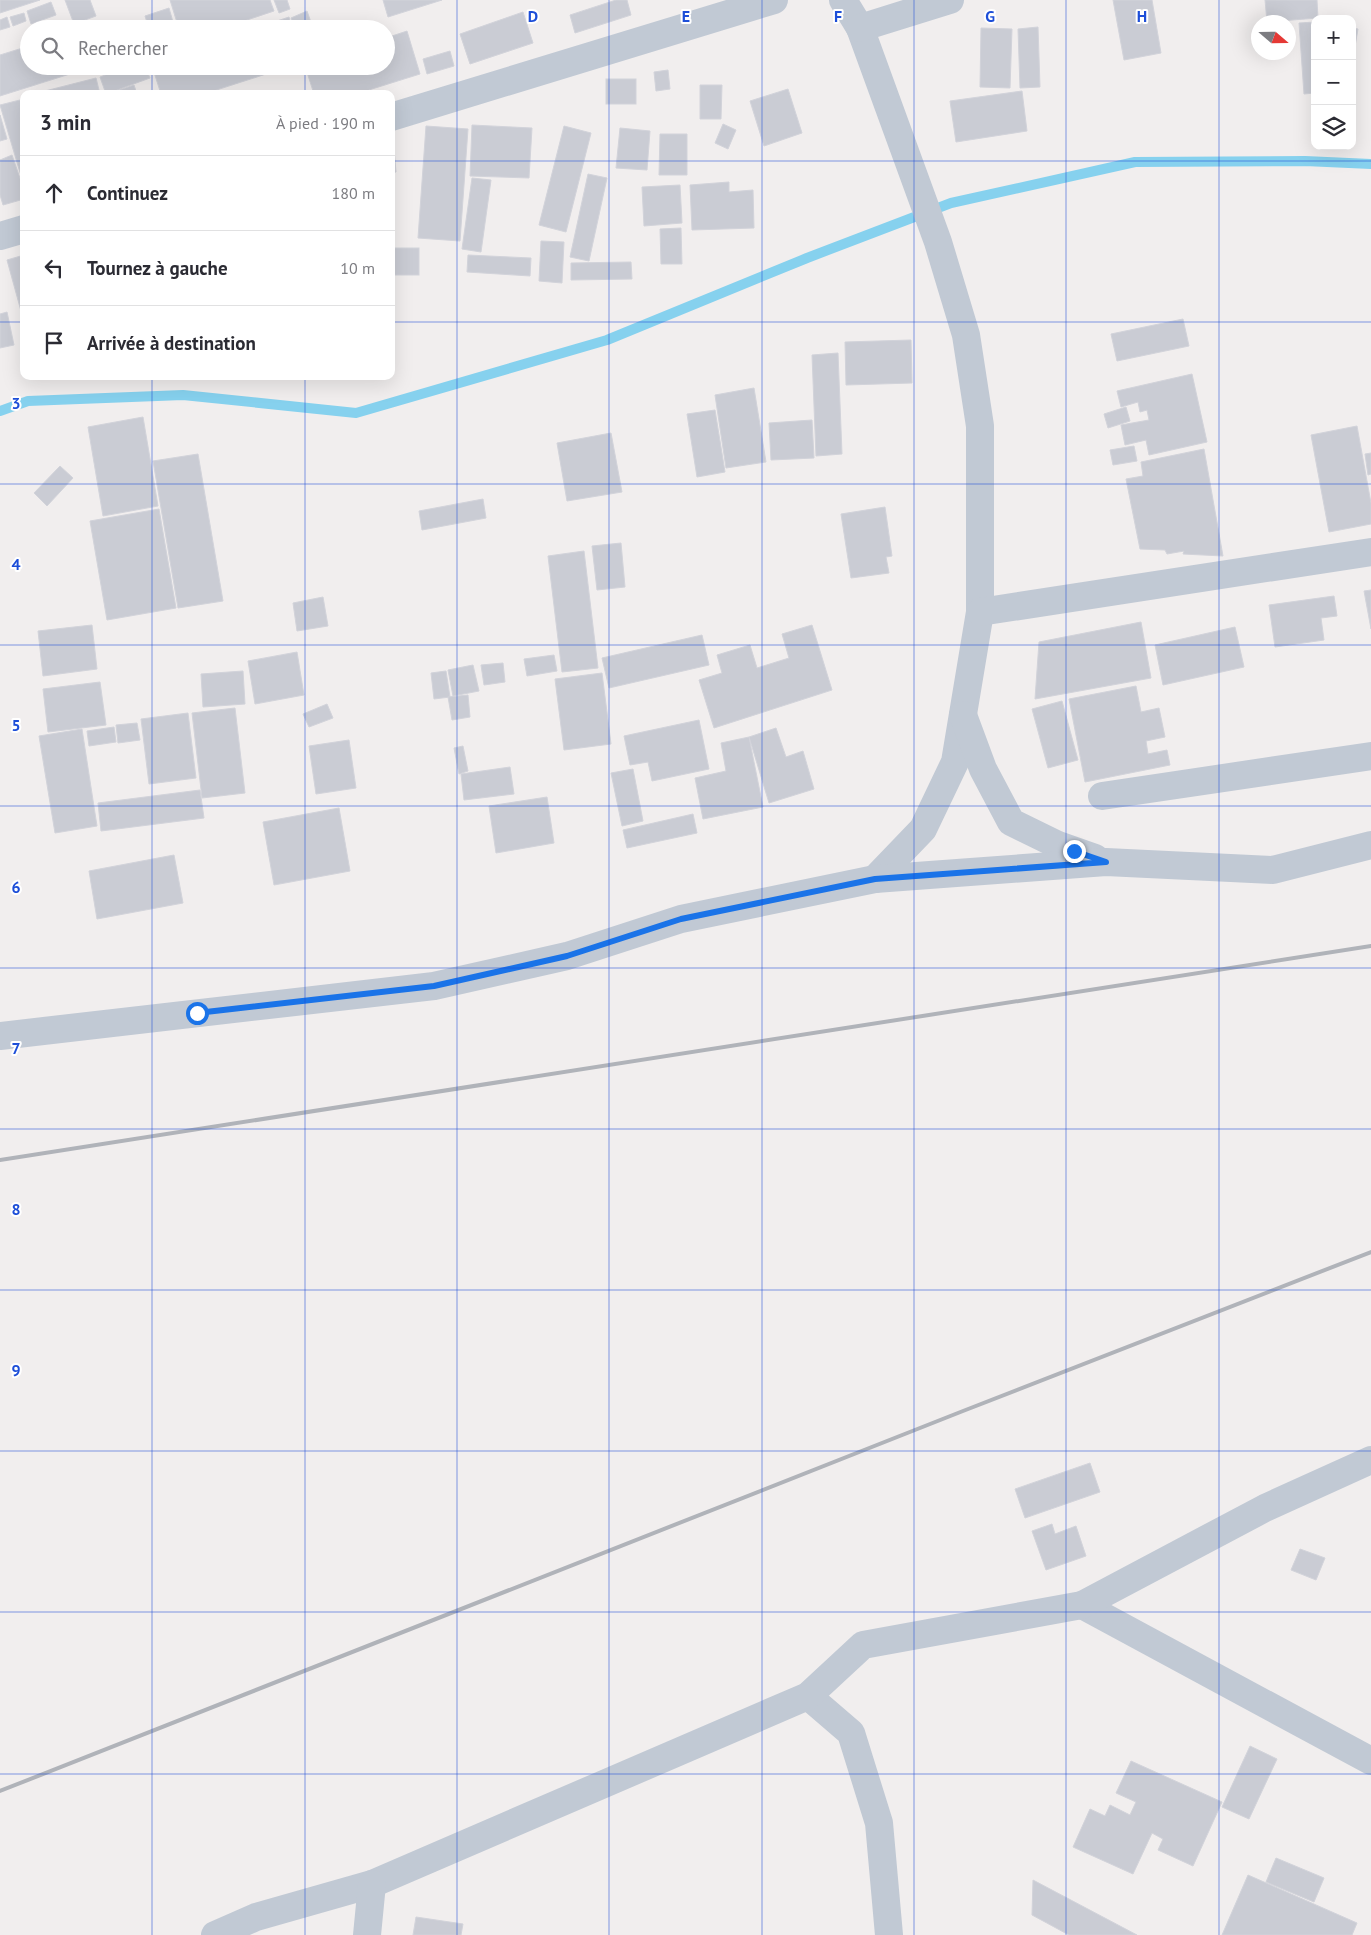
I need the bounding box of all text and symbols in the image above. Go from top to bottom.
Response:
text: D [528,6,538,26]
text: E [682,6,690,26]
text: F [834,6,842,26]
text: G [985,6,995,26]
text: H [1137,6,1147,26]
north arrow [1251,15,1296,60]
map controls [1311,15,1356,150]
button: + [1311,15,1356,60]
search box [20,20,395,75]
icon: search [38,34,66,62]
text: Rechercher [78,36,168,60]
button: − [1311,60,1356,105]
button: layers [1311,105,1356,150]
text: 3 min [40,109,91,136]
text: À pied · 190 m [276,113,375,133]
icon: ahead [40,179,68,207]
text: Continuez [87,181,168,205]
text: 180 m [332,183,375,203]
icon: left [40,254,68,282]
text: Tournez à gauche [87,256,228,280]
text: 10 m [340,258,375,278]
icon: arrive [40,329,68,357]
text: Arrivée à destination [87,331,256,355]
text: 3 [11,393,21,413]
text: 4 [11,554,21,574]
text: 5 [11,715,21,735]
route end [1063,840,1086,863]
text: 6 [11,877,21,897]
route start [186,1002,209,1025]
text: 7 [11,1038,21,1058]
text: 8 [11,1199,21,1219]
text: 9 [11,1360,21,1380]

